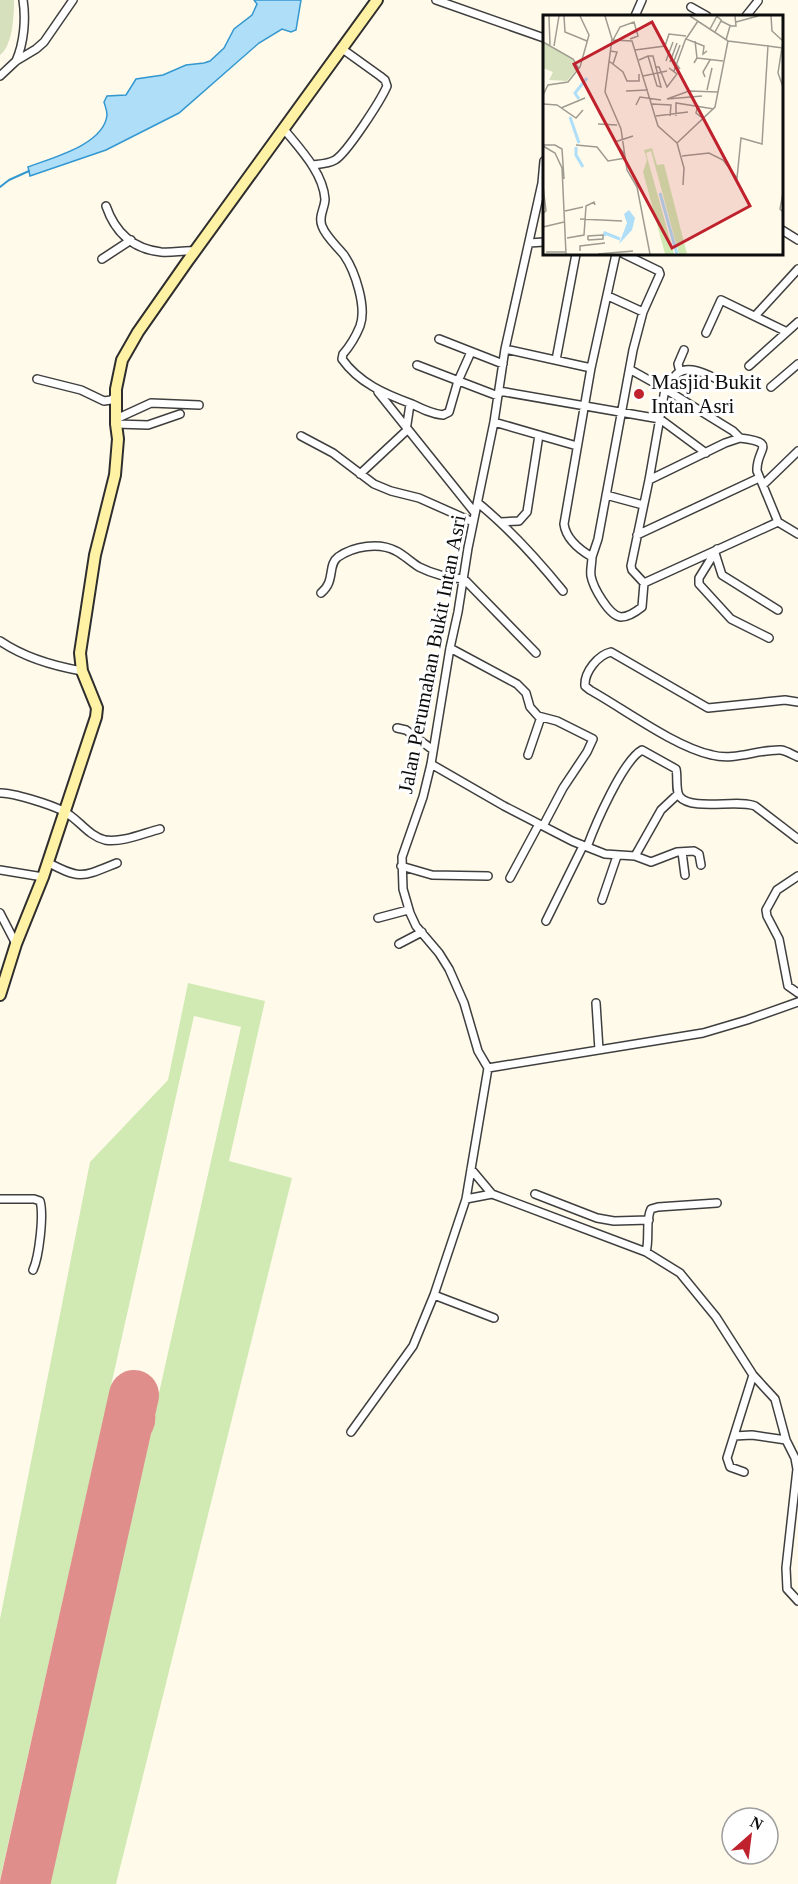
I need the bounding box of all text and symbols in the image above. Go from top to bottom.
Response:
inset map [543,15,783,255]
place label: Masjid Bukit Intan Asri [651,370,761,418]
marker: Masjid Bukit Intan Asri [632,387,646,401]
street label: Jalan Perumahan Bukit Intan Asri [393,512,471,795]
north arrow [720,1806,780,1866]
text: N [748,1813,766,1834]

